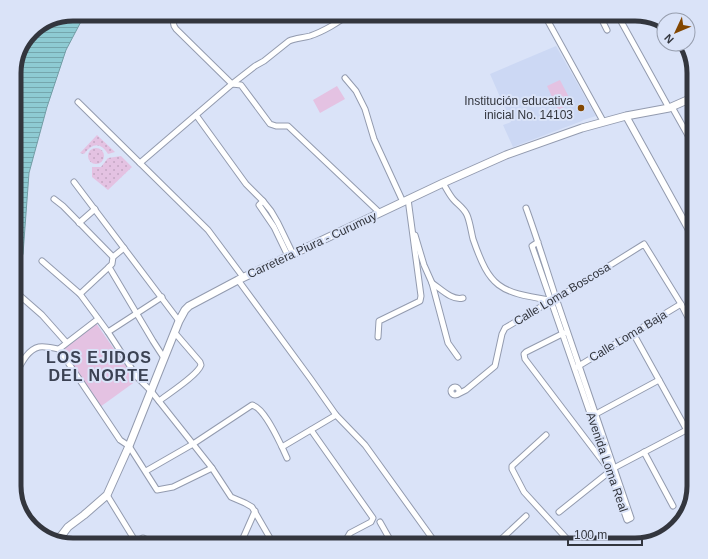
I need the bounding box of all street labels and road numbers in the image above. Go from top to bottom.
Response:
street label: Carretera Piura - Curumuy [245,209,379,281]
street label: Calle Loma Boscosa [511,259,613,328]
street label: Calle Loma Baja [587,307,670,365]
street label: Avenida Loma Real [583,410,631,514]

